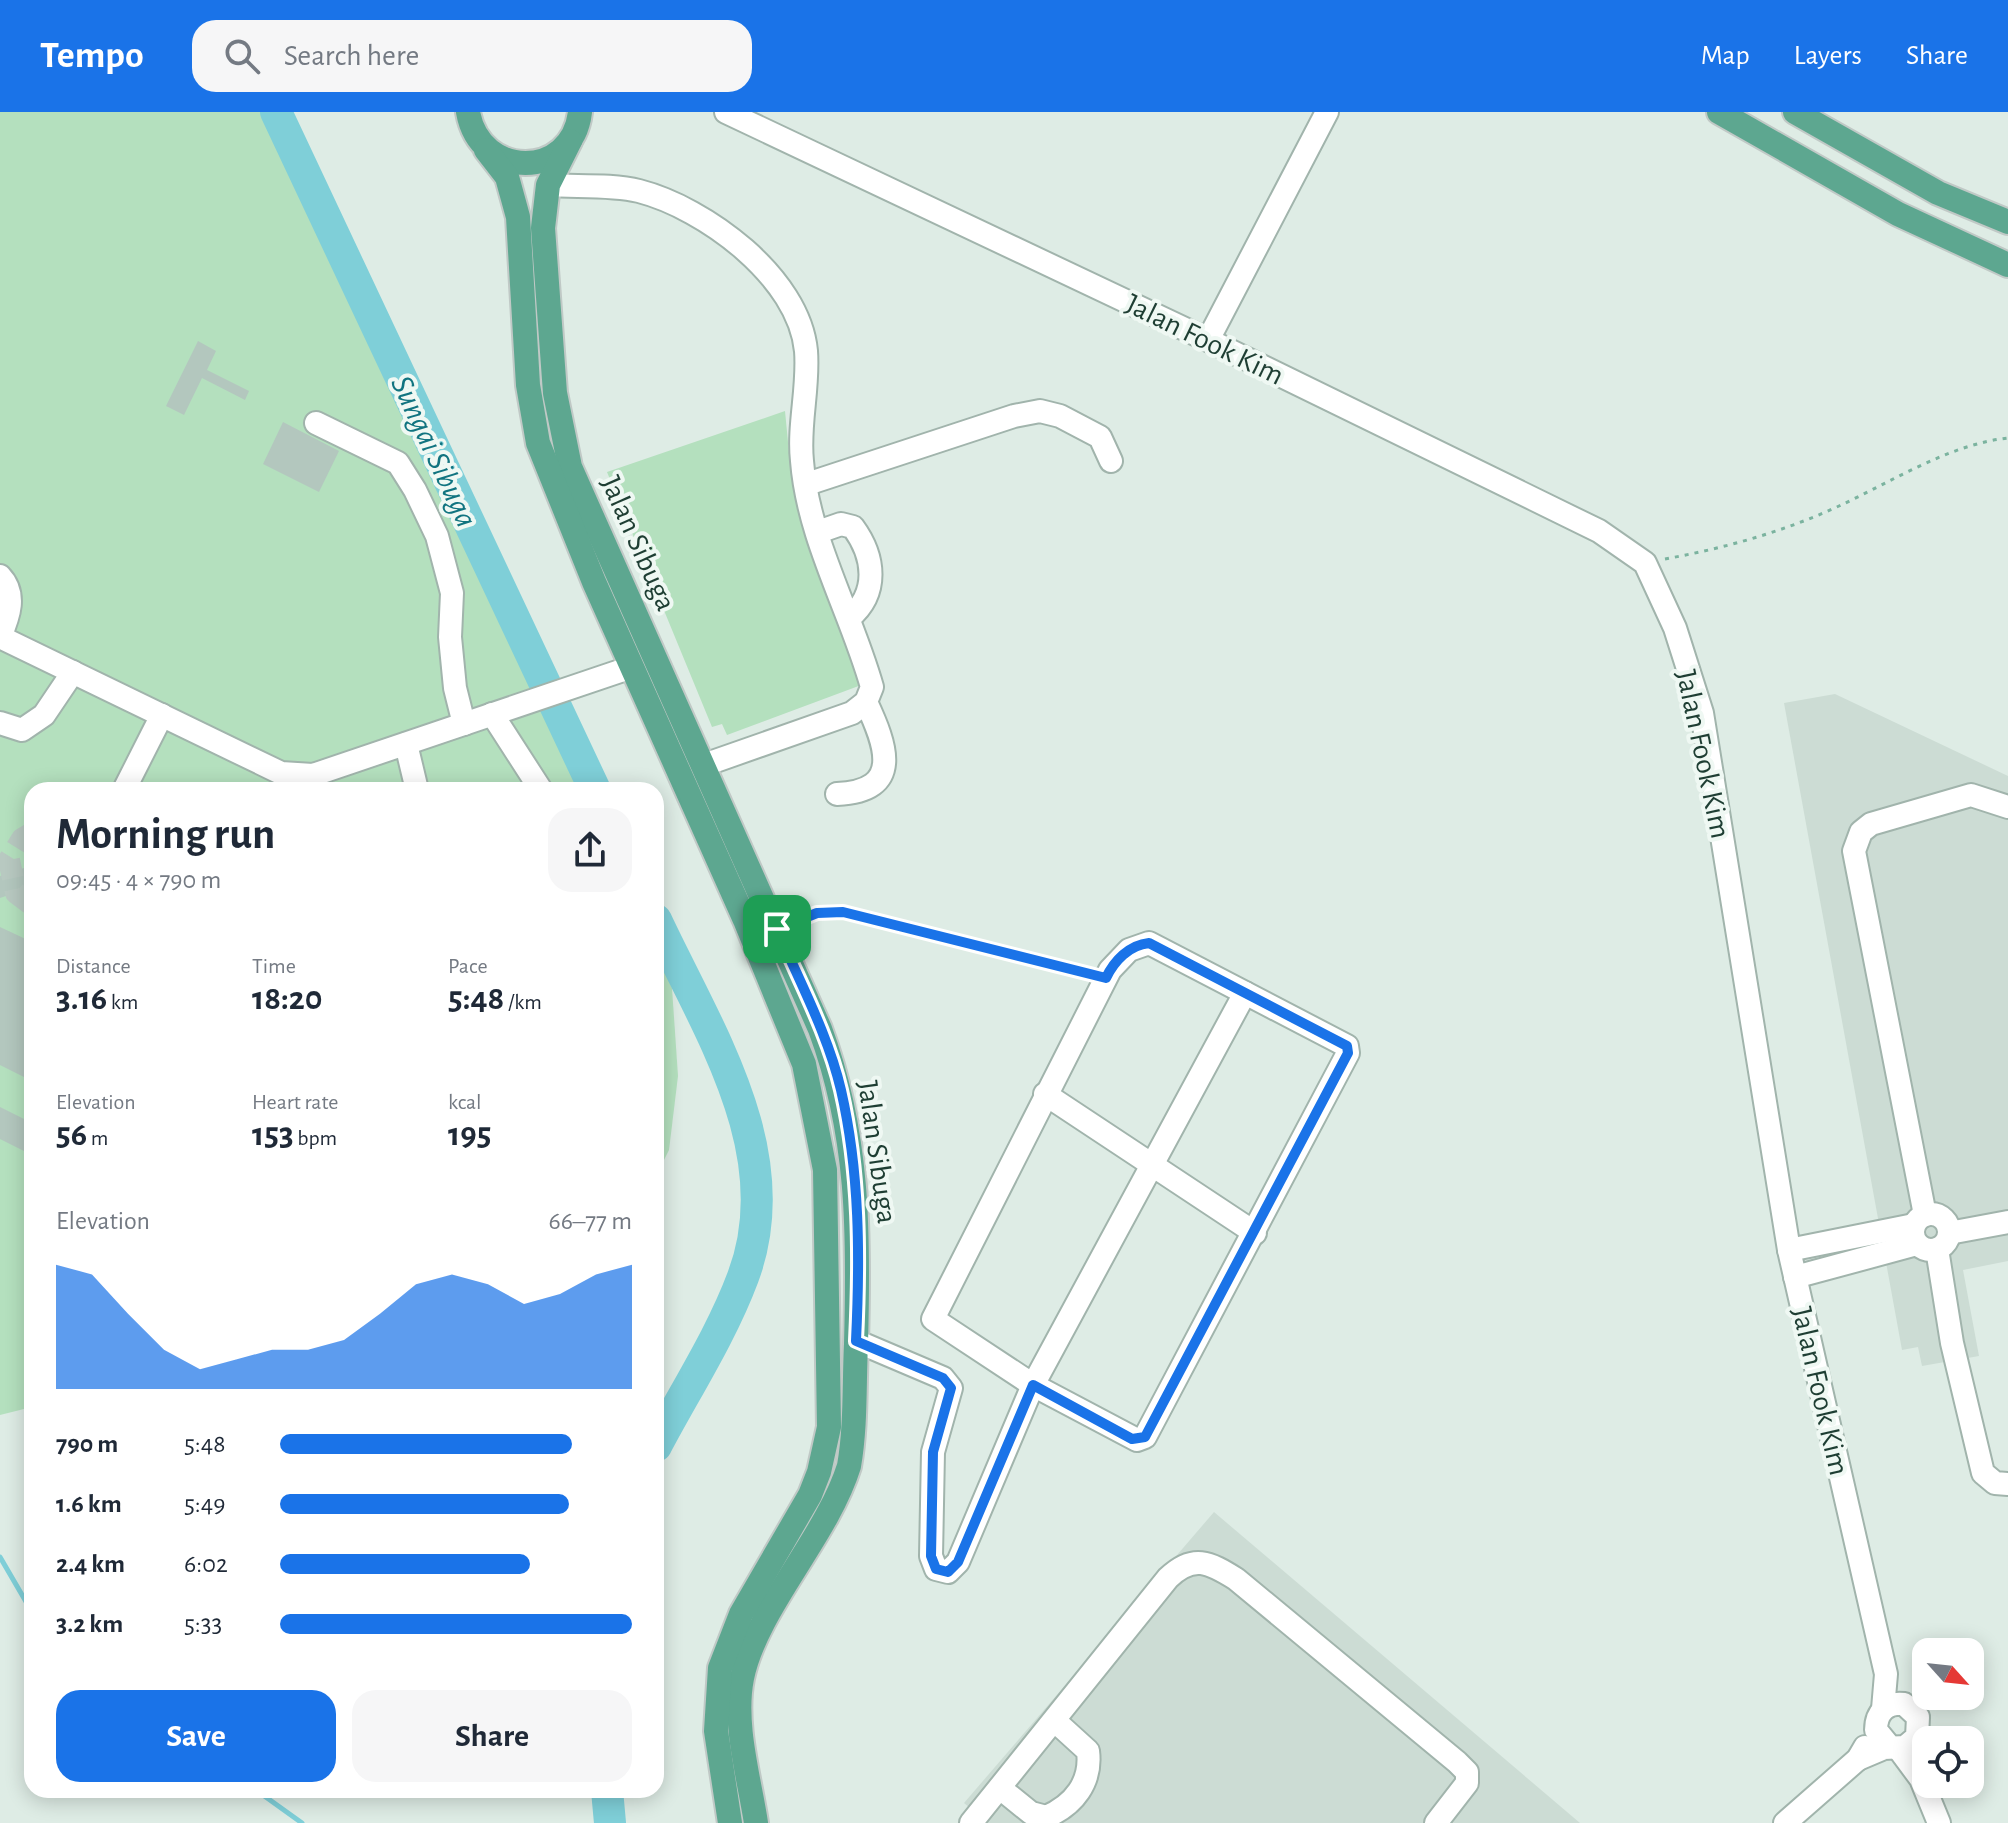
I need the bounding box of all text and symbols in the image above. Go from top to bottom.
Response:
search box [192,20,752,92]
icon: search [220,34,264,78]
text: Tempo [40,37,144,75]
text: Search here [284,41,419,71]
text: Map [1701,42,1750,70]
text: Layers [1794,42,1862,70]
text: Share [1906,42,1968,70]
street label: Jalan Fook Kim [1121,289,1288,391]
water label: Sungai Sibuga [385,371,483,532]
street label: Jalan Sibuga [595,471,681,615]
street label: Jalan Fook Kim [1671,667,1736,841]
button: share [548,808,632,892]
text: Morning run [56,813,275,857]
text: 09:45 · 4 × 790 m [56,867,221,893]
pin [743,895,811,963]
icon: arrive [755,907,799,951]
text: Distance [56,955,131,977]
text: Time [252,955,296,977]
text: Pace [448,955,488,977]
text: 3.16 [56,982,107,1016]
text: 18:20 [252,982,323,1016]
text: 5:48 [448,982,504,1016]
text: km [107,991,138,1013]
text: /km [504,991,542,1013]
street label: Jalan Sibuga [852,1079,902,1226]
text: Elevation [56,1091,136,1113]
text: Heart rate [252,1091,338,1113]
text: kcal [448,1091,482,1113]
text: 56 [56,1118,87,1152]
text: 153 [252,1118,294,1152]
text: 195 [448,1118,491,1152]
text: m [87,1127,108,1149]
text: bpm [294,1127,337,1149]
text: Elevation [56,1208,150,1234]
text: 66–77 m [548,1208,632,1234]
street label: Jalan Fook Kim [1786,1304,1854,1478]
text: 790 m [56,1431,118,1457]
text: 5:48 [184,1431,226,1457]
text: 1.6 km [56,1491,122,1517]
text: 5:49 [184,1491,226,1517]
text: 2.4 km [56,1551,125,1577]
text: 6:02 [184,1551,228,1577]
text: 3.2 km [56,1611,123,1637]
text: 5:33 [184,1611,222,1637]
north arrow [1912,1638,1984,1710]
map controls [1912,1638,1984,1798]
button: Save [56,1690,336,1782]
button: Share [352,1690,632,1782]
button: locate [1912,1726,1984,1798]

